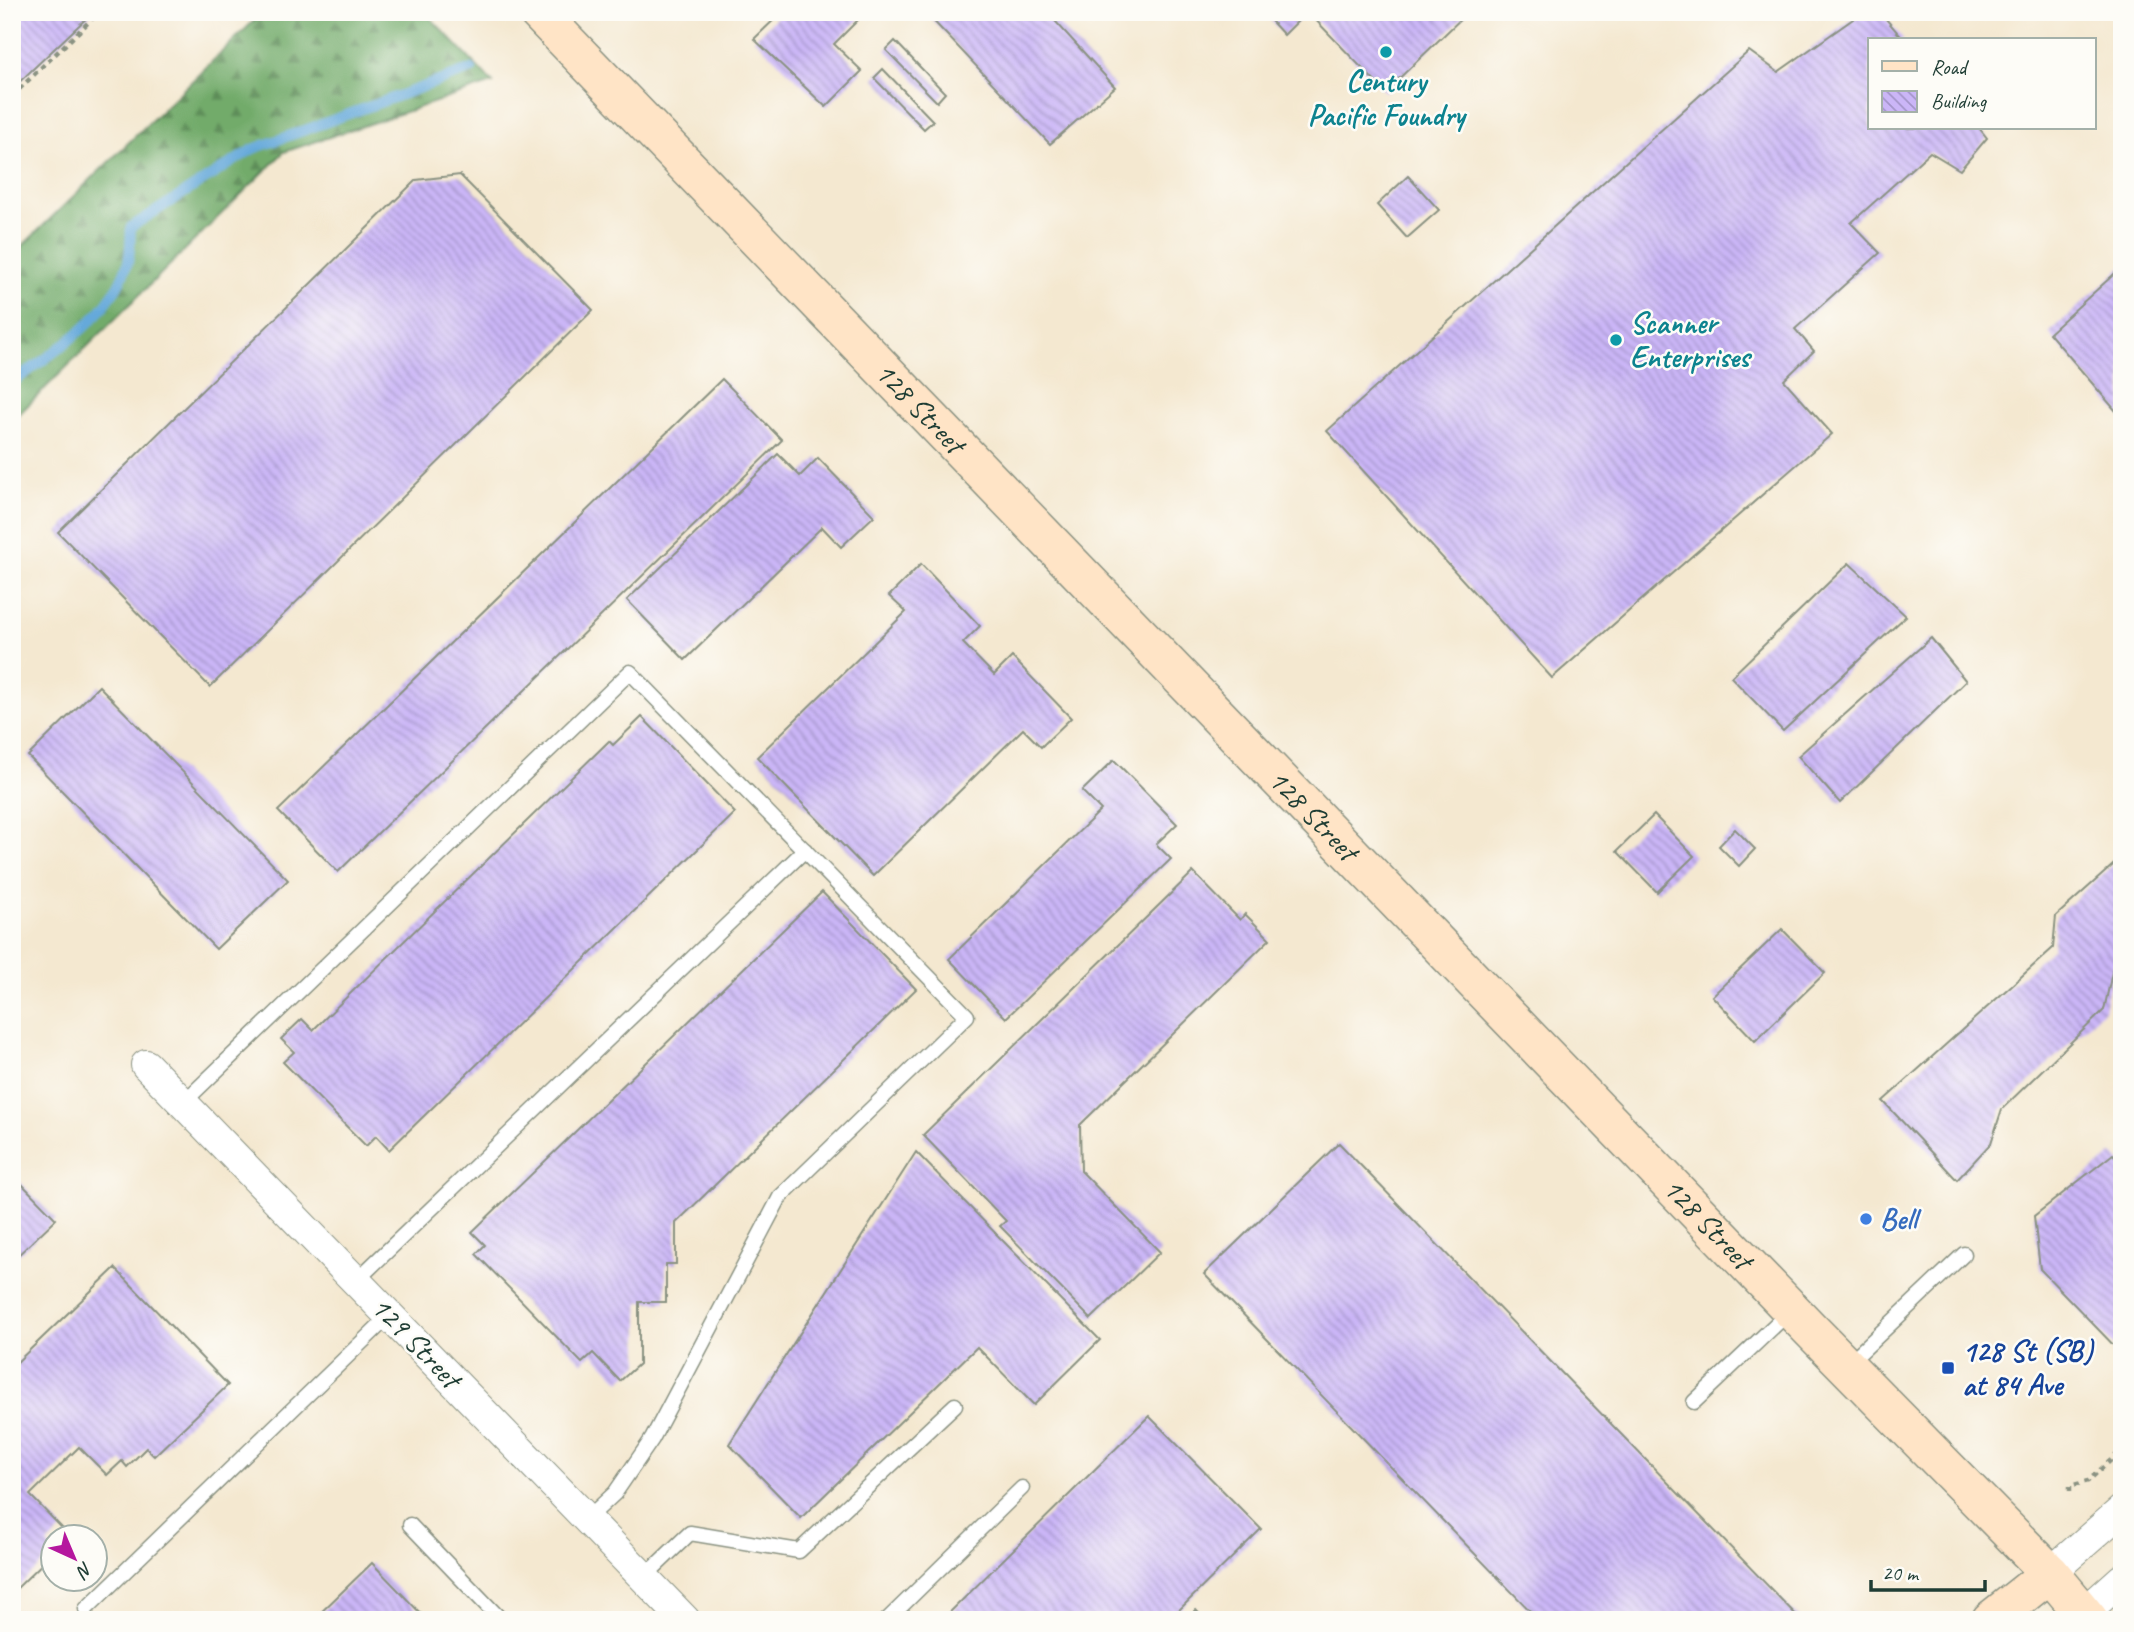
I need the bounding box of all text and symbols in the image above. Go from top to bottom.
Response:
legend [1868,38,2096,130]
marker: Century Pacific Foundry [1378,44,1394,60]
text: Road [1931,54,1970,80]
place label: Century Pacific Foundry [1308,62,1467,134]
text: Building [1931,88,1988,114]
place label: Scanner Enterprises [1630,304,1753,376]
marker: Scanner Enterprises [1608,332,1624,348]
street label: 128 Street [867,354,976,464]
street label: 128 Street [1260,761,1369,872]
street label: 128 Street [1655,1169,1764,1280]
place label: Bell [1880,1200,1922,1238]
marker: Bell [1858,1211,1874,1227]
street label: 129 Street [363,1288,472,1399]
place label: 128 St (SB) at 84 Ave [1962,1332,2095,1404]
marker: 128 St (SB) at 84 Ave [1940,1360,1956,1376]
north arrow [38,1524,108,1594]
scale bar [1871,1548,1985,1592]
text: N [70,1557,98,1584]
text: 20 m [1882,1560,1920,1586]

